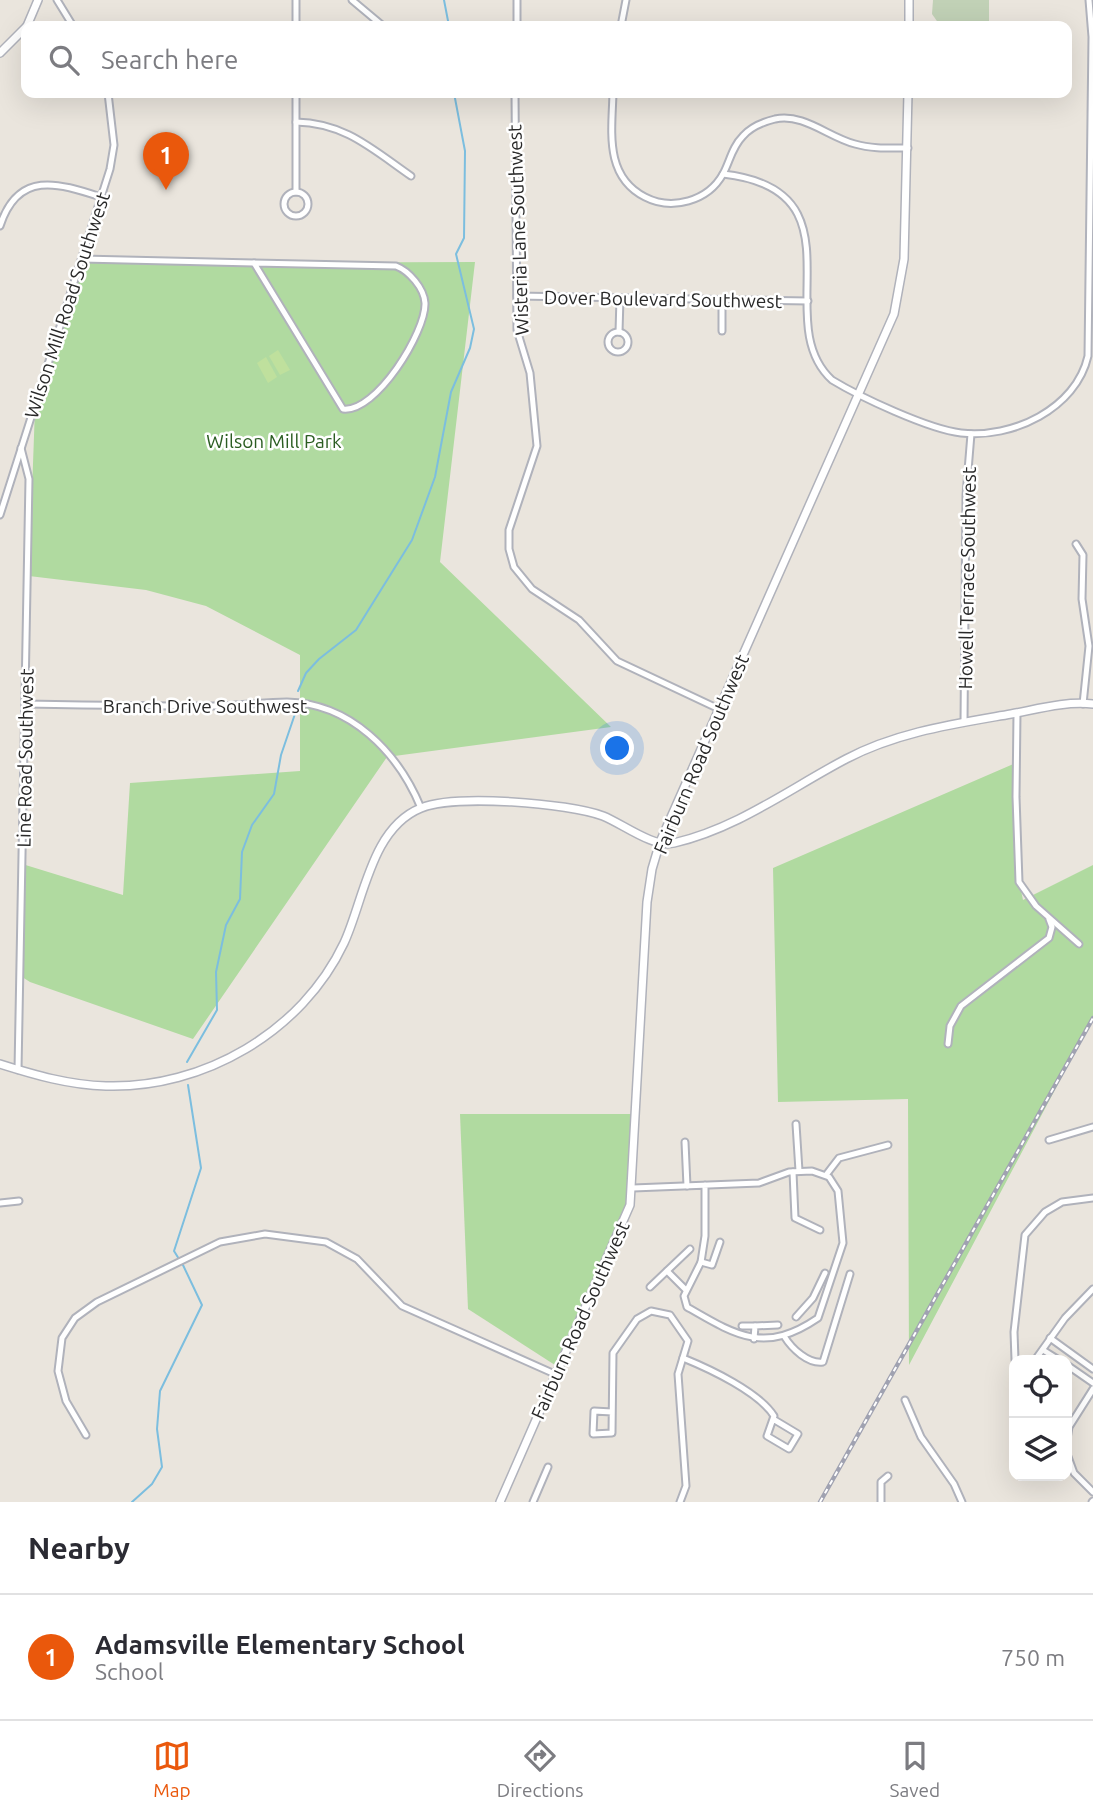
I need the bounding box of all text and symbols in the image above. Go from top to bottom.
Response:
search box [21,21,1072,98]
icon: search [45,41,83,79]
text: Search here [101,45,238,74]
street label: Wisteria Lane Southwest [503,124,533,336]
pin: 1 [143,132,189,190]
street label: Wilson Mill Road Southwest [20,188,114,421]
street label: Dover Boulevard Southwest [544,286,783,312]
park label: Wilson Mill Park [206,430,342,452]
street label: Howell Terrace Southwest [954,466,980,690]
street label: Fairburn Road Southwest [649,650,753,857]
street label: Line Road Southwest [12,668,38,848]
street label: Branch Drive Southwest [103,695,308,717]
your location [600,731,634,765]
street label: Fairburn Road Southwest [526,1217,634,1422]
map controls [1009,1355,1072,1481]
button: locate [1009,1355,1072,1418]
button: layers [1009,1418,1072,1481]
text: Nearby [28,1531,130,1565]
text: Adamsville Elementary School [95,1630,465,1659]
text: 1 [45,1645,57,1670]
text: 750 m [1001,1645,1065,1670]
text: School [95,1659,164,1684]
tab: Map [153,1737,191,1801]
tab: Directions [497,1737,584,1801]
tab: Saved [889,1737,940,1801]

